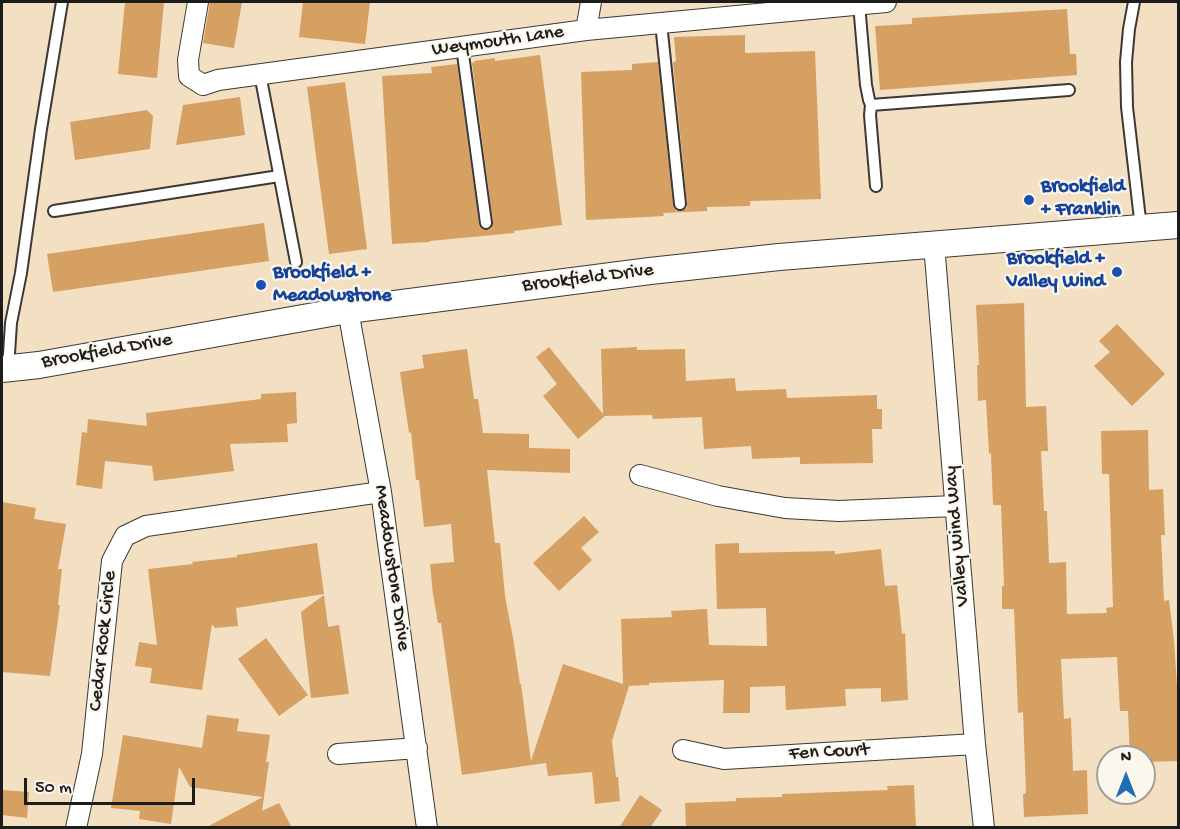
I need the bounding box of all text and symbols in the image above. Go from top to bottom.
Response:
street label: Weymouth Lane [430,21,566,63]
place label: Brookfield + Franklin [1041,176,1125,223]
marker: Brookfield + Franklin [1022,193,1036,207]
place label: Brookfield + Valley Wind [1007,248,1105,295]
street label: Brookfield Drive [521,259,655,299]
place label: Brookfield + Meadowstone [273,262,392,309]
marker: Brookfield + Valley Wind [1110,265,1124,279]
marker: Brookfield + Meadowstone [254,278,268,292]
street label: Brookfield Drive [40,329,174,375]
street label: Valley Wind Way [940,465,976,607]
street label: Meadowstone Drive [367,484,415,652]
street label: Cedar Rock Circle [85,570,123,712]
street label: Fen Court [788,739,870,767]
north arrow [1096,745,1156,805]
text: N [1121,749,1131,768]
scale bar [27,766,198,804]
text: 50 m [35,778,72,799]

